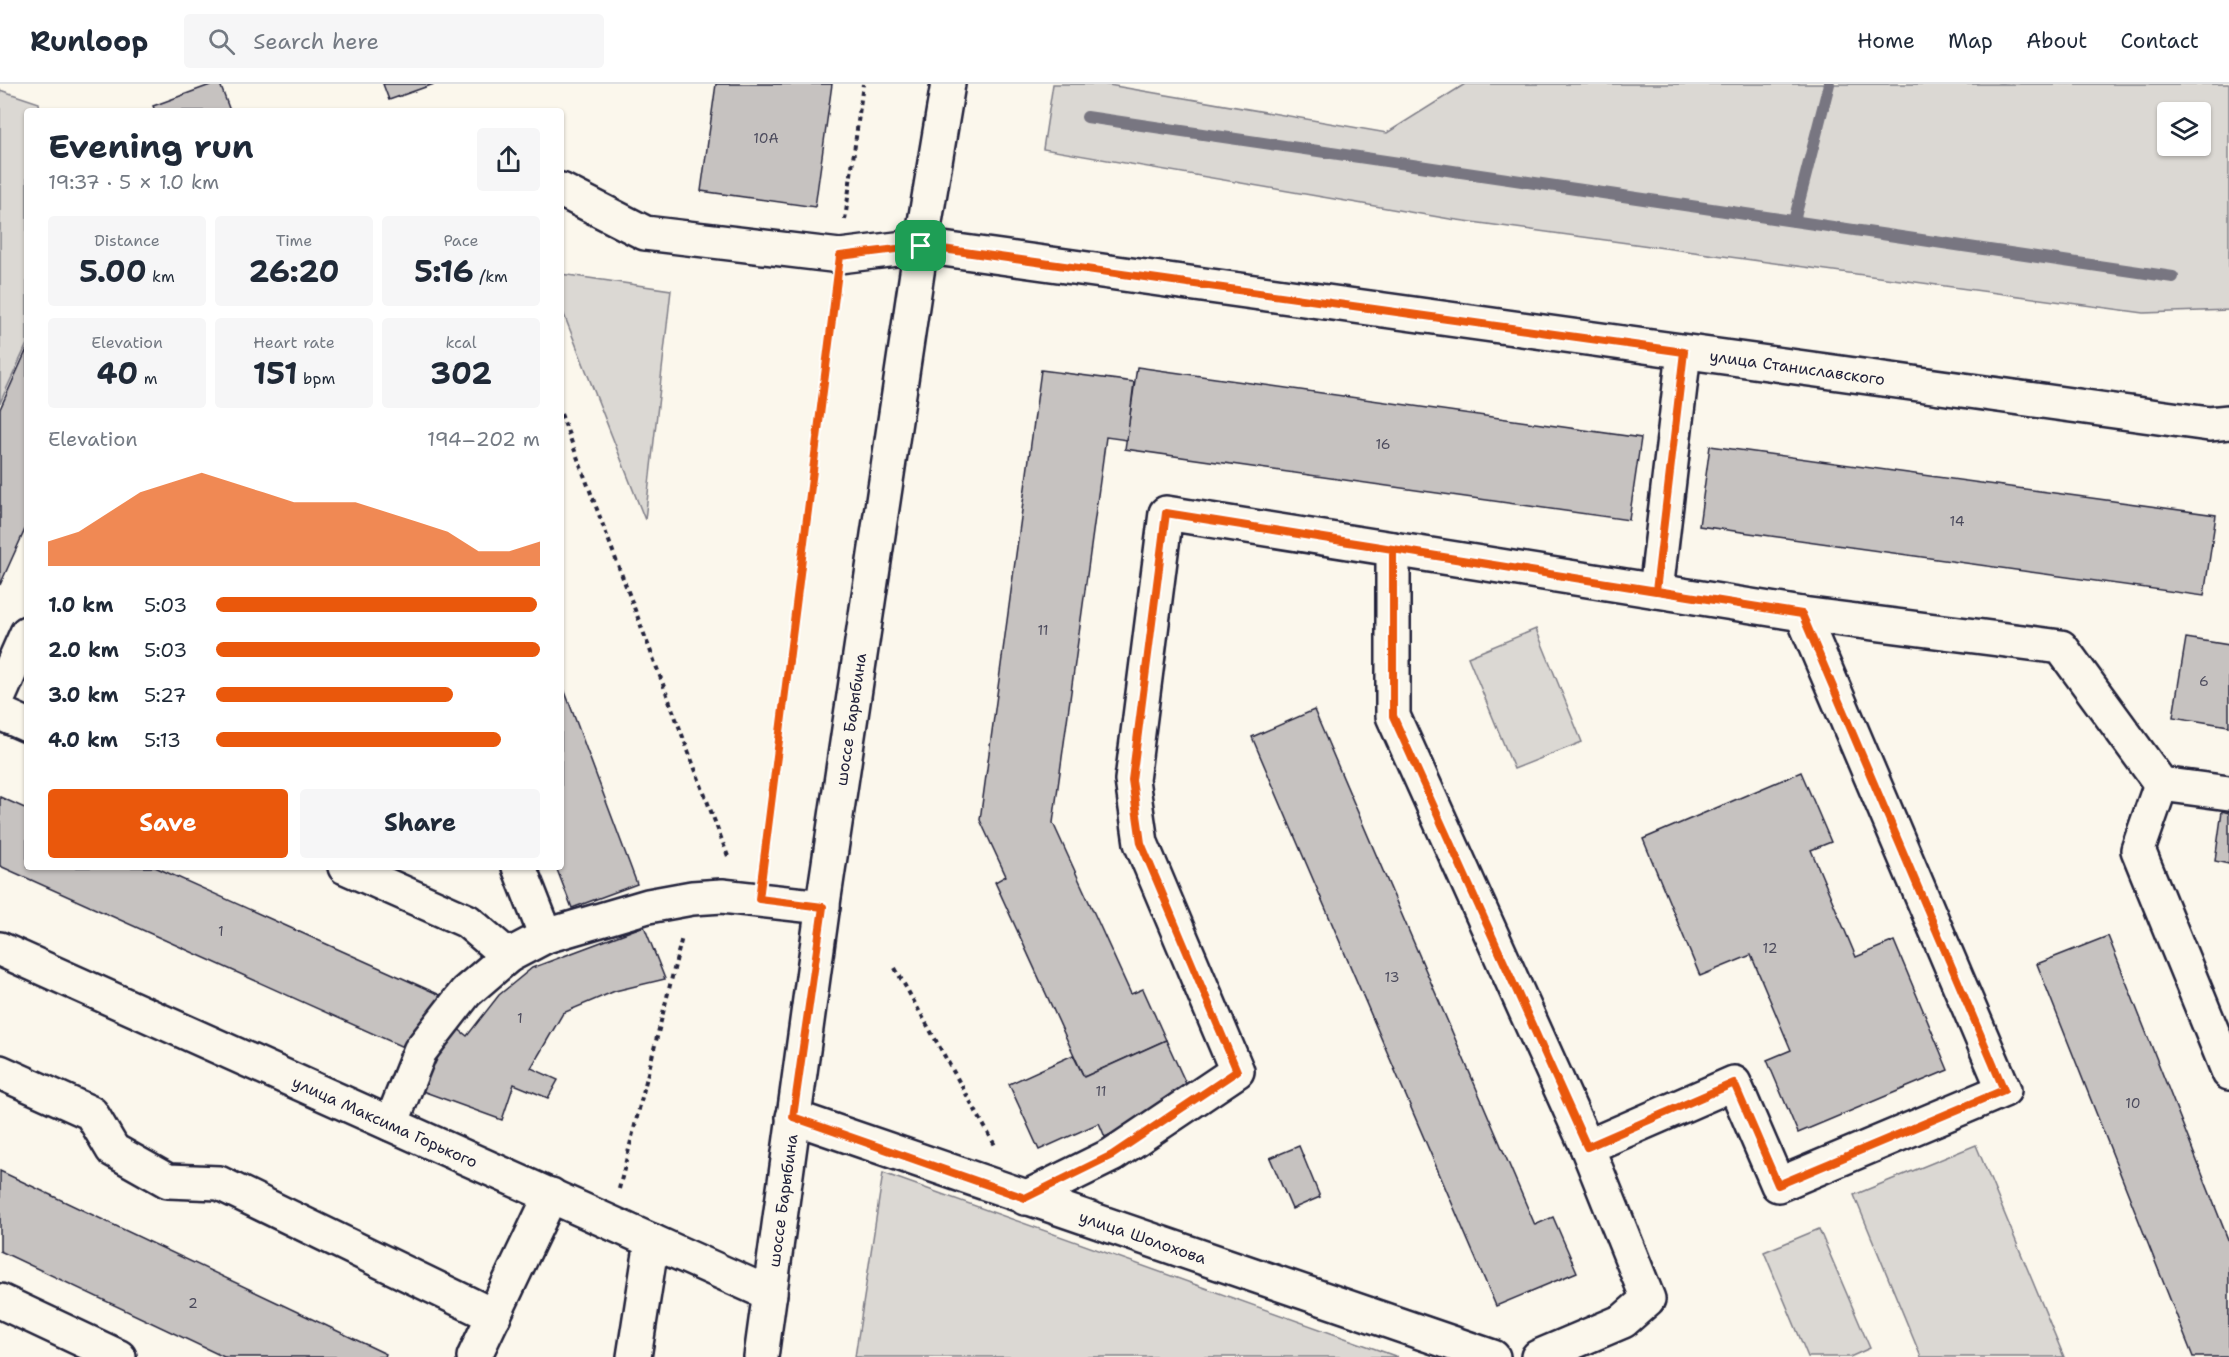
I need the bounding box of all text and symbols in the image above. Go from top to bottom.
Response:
search box [184,14,604,68]
text: Runloop [30,22,148,60]
icon: search [205,25,238,58]
text: Search here [253,27,379,56]
text: Home [1857,27,1915,55]
text: Map [1948,27,1993,55]
text: About [2026,27,2087,55]
text: Contact [2120,27,2199,55]
map controls [2157,102,2211,156]
button: layers [2157,102,2211,156]
text: Evening run [48,124,254,169]
button: share [477,128,540,191]
house number: 10А [753,129,779,147]
text: 19:37 · 5 × 1.0 km [48,169,219,195]
pin [895,220,946,271]
icon: arrive [904,229,937,262]
text: Distance [94,230,160,251]
text: Time [276,230,312,251]
text: Pace [443,230,479,251]
text: 5.00 [79,251,147,292]
text: 26:20 [248,251,340,292]
text: 5:16 [414,251,474,292]
text: km [147,266,175,287]
text: /km [474,266,508,287]
text: Elevation [91,332,163,353]
text: Heart rate [253,332,335,353]
text: kcal [445,332,477,353]
street label: улица Станиславского [1708,345,1886,390]
text: 40 [96,353,138,394]
text: 151 [253,353,298,394]
text: 302 [430,353,492,394]
text: m [138,368,158,389]
text: bpm [298,368,335,389]
text: Elevation [48,426,138,452]
text: 194–202 m [427,426,540,452]
house number: 16 [1375,435,1391,453]
house number: 14 [1949,512,1965,530]
text: 1.0 km [48,592,113,618]
text: 5:03 [144,592,187,618]
house number: 11 [1037,621,1049,639]
text: 2.0 km [48,637,119,663]
text: 5:03 [144,637,187,663]
street label: шоссе Барыбина [831,651,871,787]
house number: 6 [2199,672,2209,690]
text: 3.0 km [48,682,119,708]
text: 5:27 [144,682,187,708]
text: 4.0 km [48,727,118,753]
text: 5:13 [144,727,181,753]
button: Save [48,789,288,858]
button: Share [300,789,540,858]
house number: 1 [218,922,224,940]
house number: 12 [1763,939,1777,957]
house number: 13 [1385,968,1399,986]
house number: 1 [517,1009,523,1027]
street label: улица Максима Горького [289,1071,481,1173]
house number: 11 [1095,1082,1107,1100]
house number: 10 [2125,1094,2141,1112]
street label: шоссе Барыбина [763,1133,802,1268]
street label: улица Шолохова [1076,1206,1209,1269]
house number: 2 [188,1294,198,1312]

